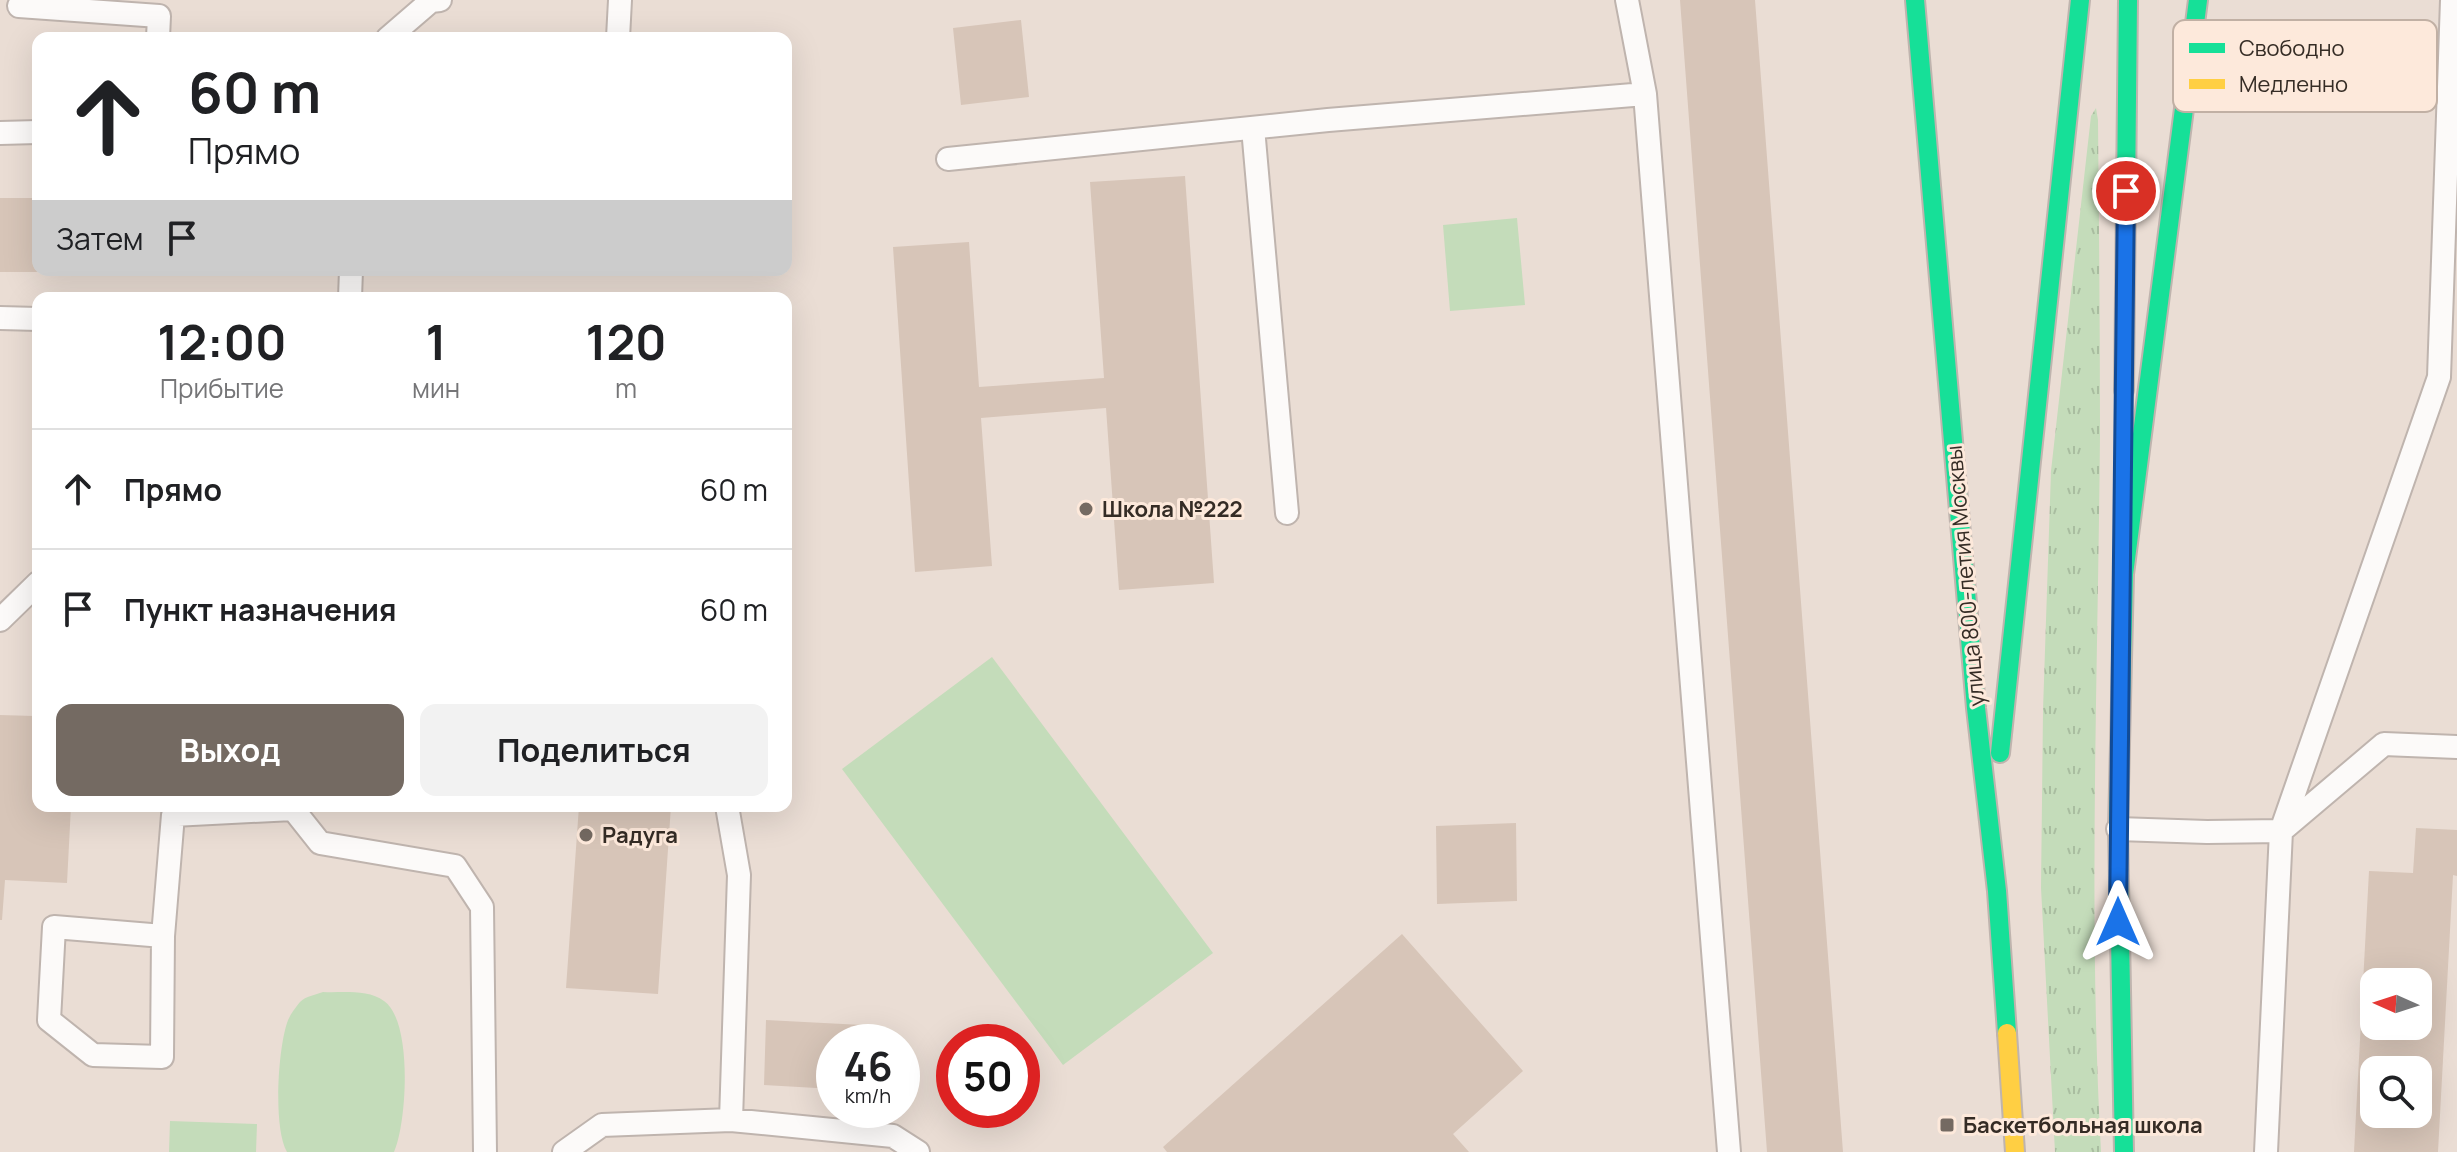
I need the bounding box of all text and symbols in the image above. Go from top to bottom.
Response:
legend [2173,20,2437,112]
text: Свободно [2239,33,2345,63]
text: 60 m [188,53,321,130]
icon: ahead [56,64,160,168]
text: Медленно [2239,69,2348,99]
text: Прямо [188,126,300,175]
pin [2092,157,2160,225]
icon: arrive [2104,169,2148,213]
icon: arrive [160,216,204,260]
text: Затем [56,218,144,259]
text: 12:00 [157,309,287,374]
text: 1 [425,309,447,374]
text: 120 [585,309,667,374]
text: Прибытие [160,370,284,406]
text: мин [412,370,460,406]
text: m [615,370,637,406]
street label: улица 800-летия Москвы [1939,444,1991,708]
icon: ahead [56,467,100,511]
text: Прямо [124,469,222,510]
text: 60 m [700,469,768,510]
place label: Школа №222 [1102,494,1243,524]
marker: Школа №222 [1077,500,1095,518]
icon: arrive [56,587,100,631]
text: Пункт назначения [124,589,397,630]
text: 60 m [700,589,768,630]
button: Выход [56,704,404,796]
button: Поделиться [420,704,768,796]
place label: Радуга [602,820,678,850]
marker: Радуга [577,826,595,844]
position arrow [2076,880,2160,964]
north arrow [2360,968,2432,1040]
map controls [2360,968,2432,1128]
speed limit sign: 50 [936,1024,1040,1128]
text: 46 [843,1038,893,1093]
button: search [2360,1056,2432,1128]
text: km/h [845,1082,891,1109]
place label: Баскетбольная школа [1963,1110,2203,1140]
marker: Баскетбольная школа [1938,1116,1956,1134]

